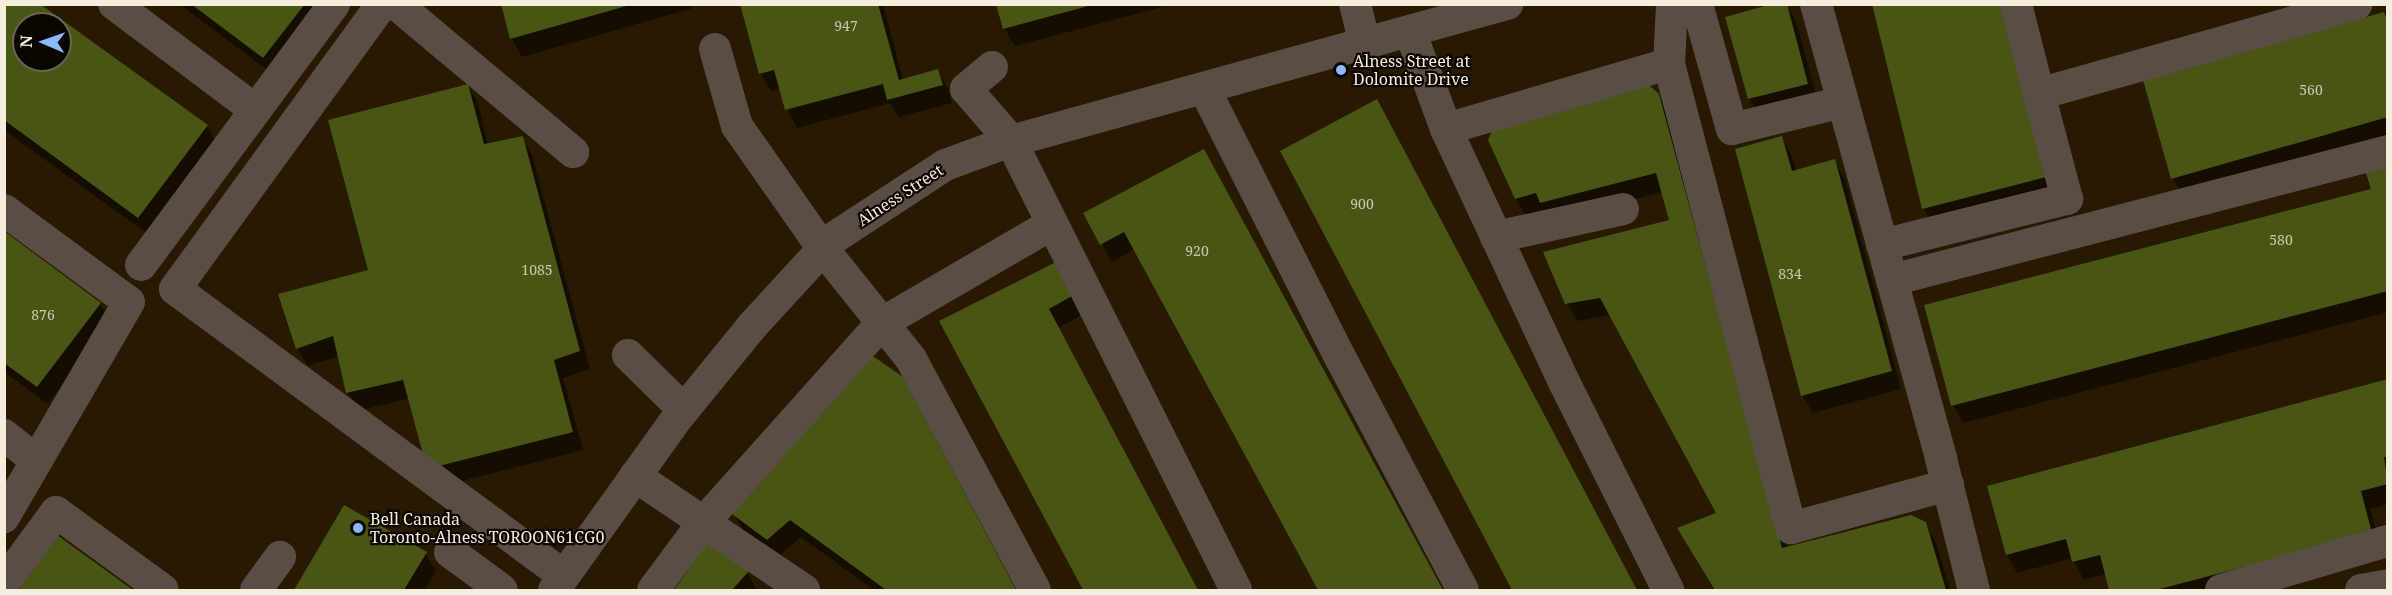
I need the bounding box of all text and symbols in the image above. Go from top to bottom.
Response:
north arrow [12,12,72,72]
house number: 947 [834,18,858,34]
text: N [15,35,37,48]
place label: Alness Street at Dolomite Drive [1353,51,1470,89]
marker: Alness Street at Dolomite Drive [1334,63,1348,77]
house number: 560 [2299,82,2323,98]
street label: Alness Street [854,160,946,230]
house number: 900 [1350,196,1374,212]
house number: 580 [2269,232,2293,248]
house number: 920 [1185,243,1209,259]
house number: 1085 [521,262,553,278]
house number: 834 [1778,266,1802,282]
house number: 876 [31,307,55,323]
place label: Bell Canada Toronto-Alness TOROON61CG0 [370,509,604,547]
marker: Bell Canada Toronto-Alness TOROON61CG0 [351,521,365,535]

